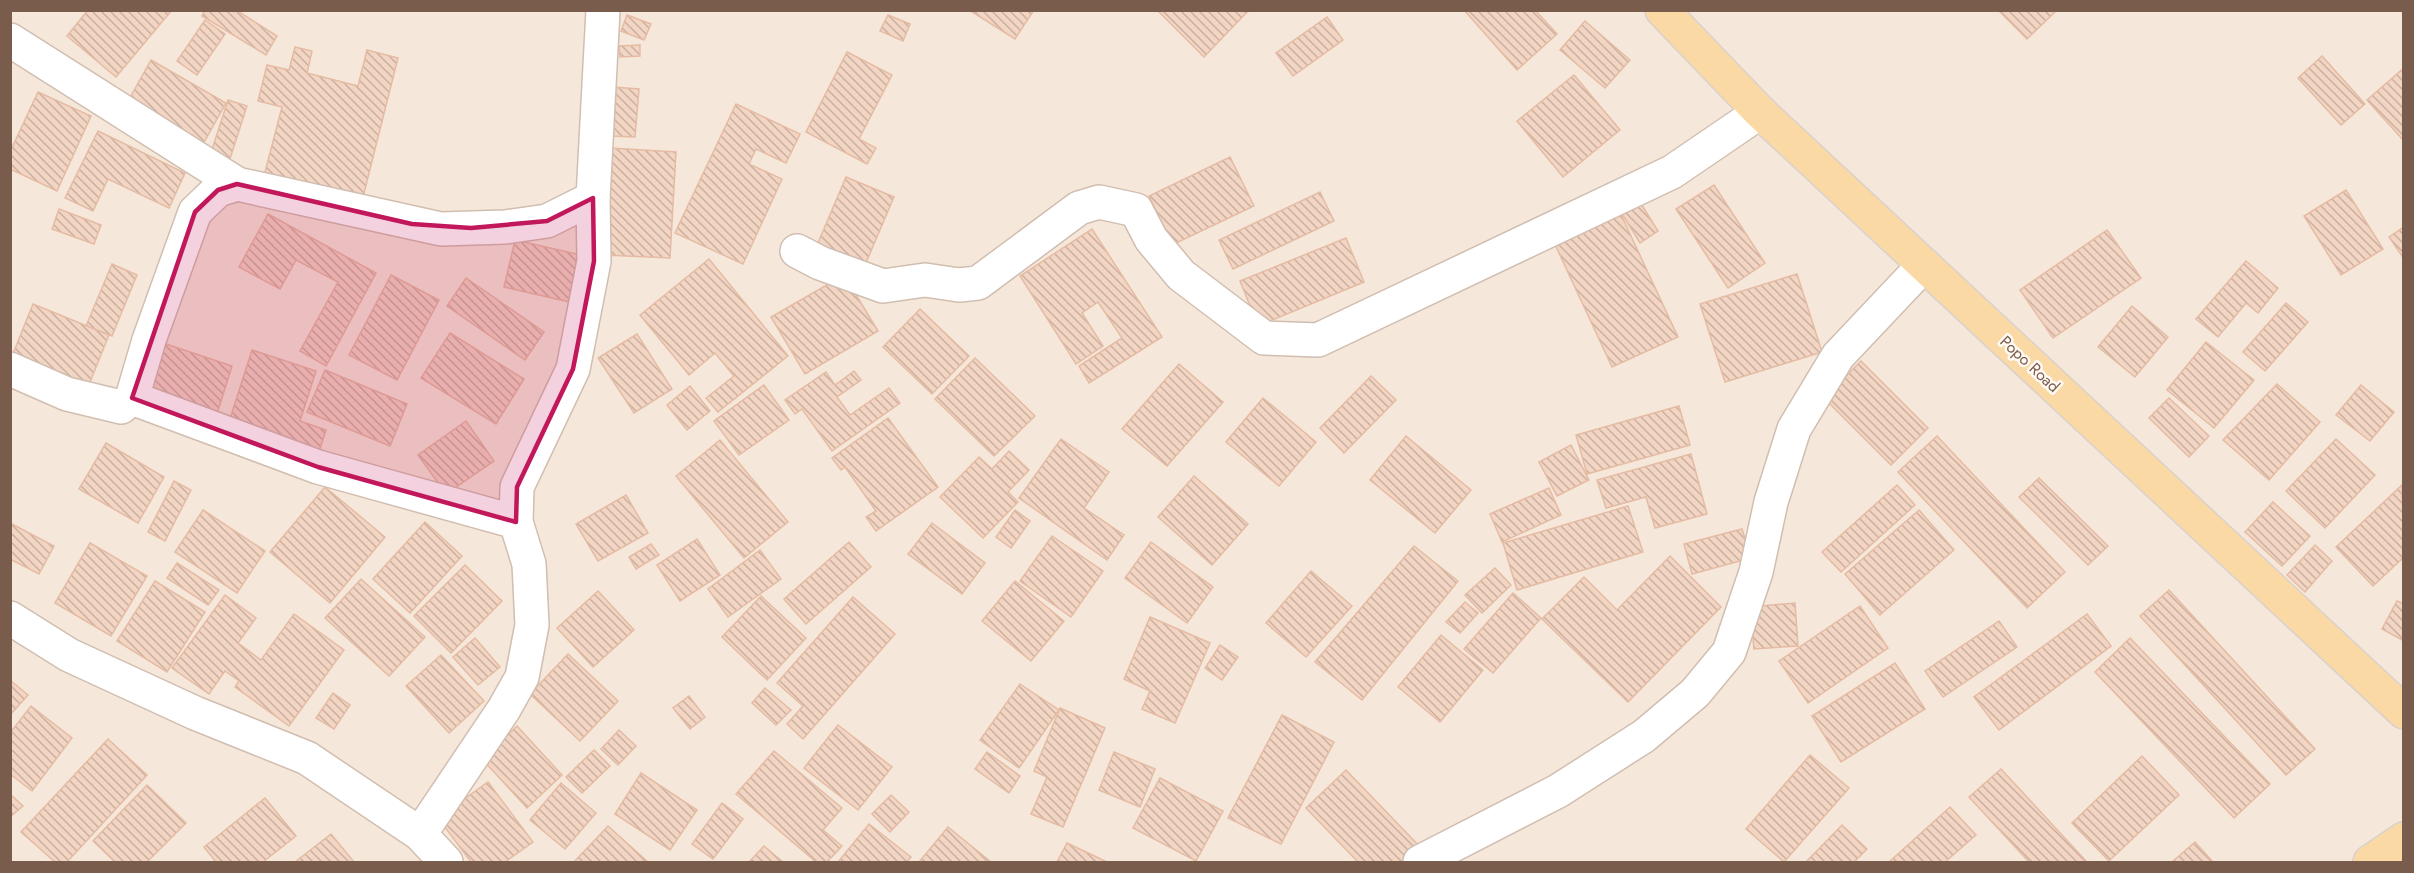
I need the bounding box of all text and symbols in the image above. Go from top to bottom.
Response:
street label: Popo Road [1995,330,2065,398]

